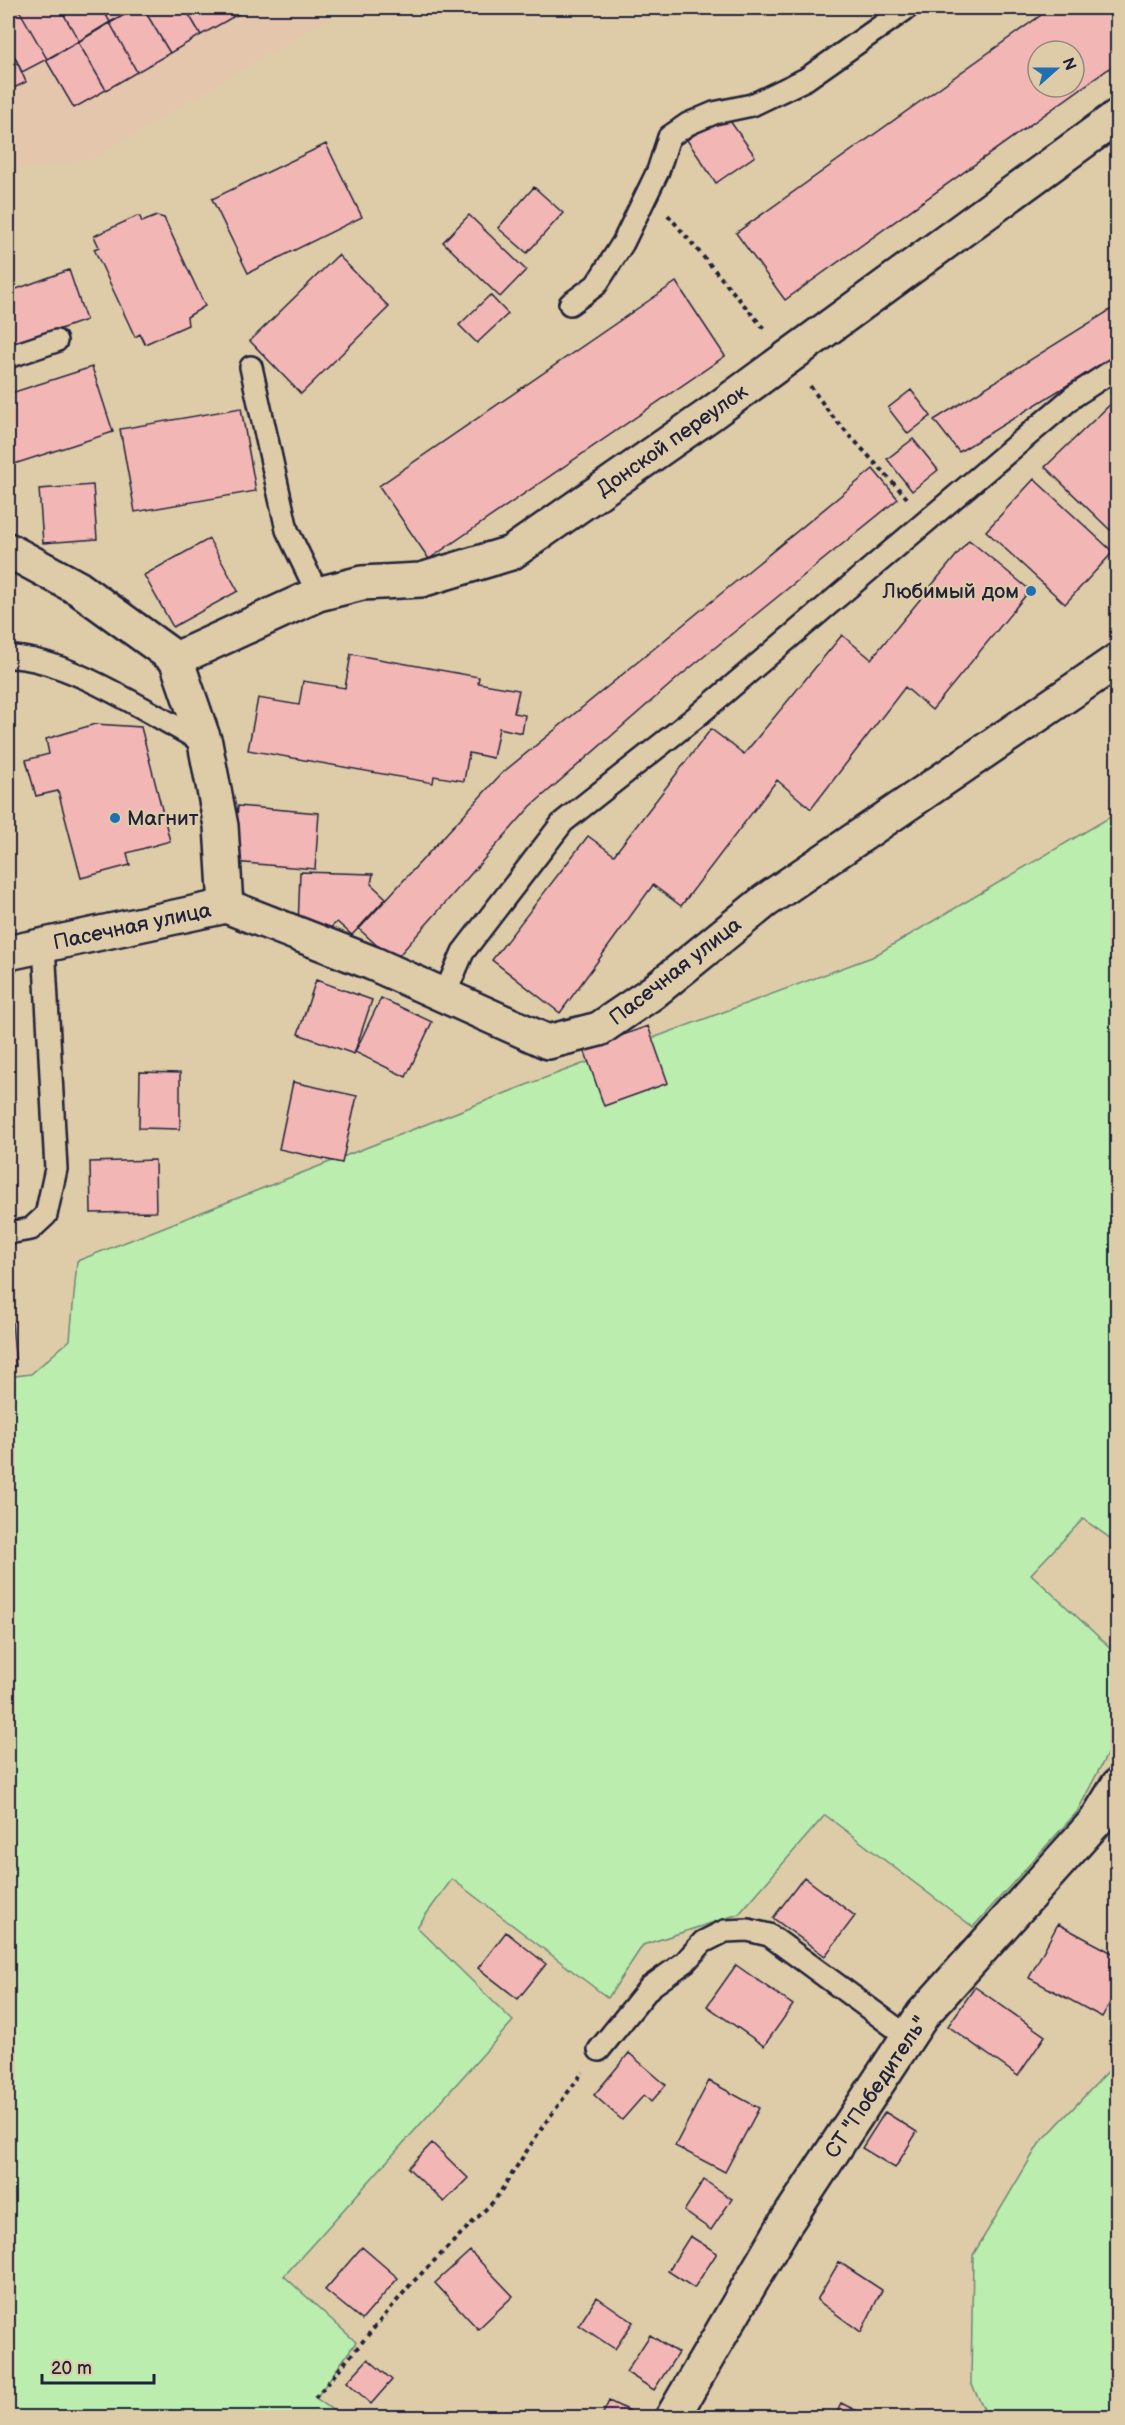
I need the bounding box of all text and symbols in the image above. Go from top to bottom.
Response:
north arrow [1026,39,1086,99]
text: N [1058,55,1080,73]
street label: Донской переулок [592,379,753,502]
place label: Любимый дом [882,579,1019,604]
marker: Любимый дом [1024,584,1038,598]
place label: Магнит [127,806,199,831]
marker: Магнит [108,811,122,825]
street label: Пасечная улица [51,897,214,955]
street label: Пасечная улица [604,912,747,1031]
street label: СТ "Победитель" [820,2012,933,2163]
scale bar [42,2347,154,2385]
text: 20 m [51,2358,92,2379]

